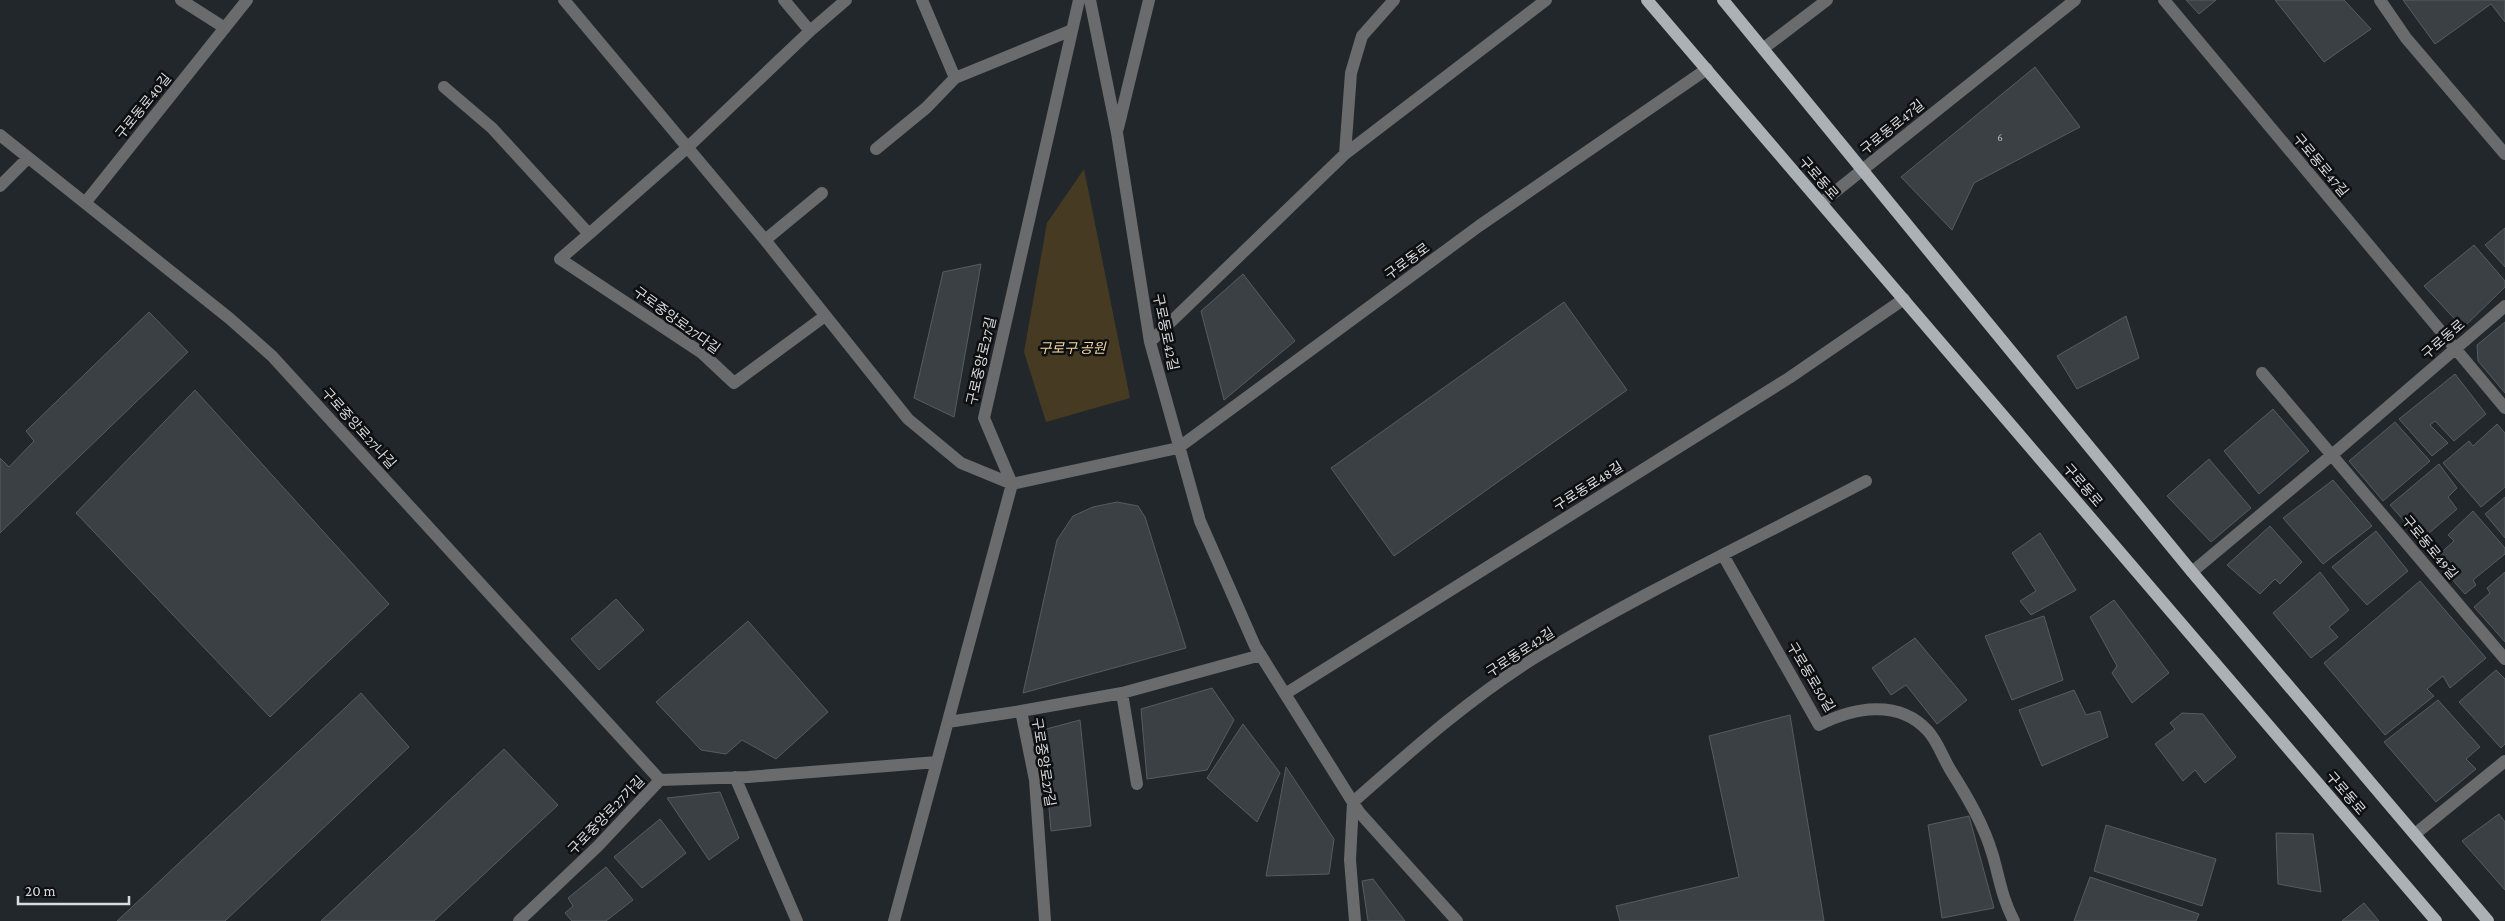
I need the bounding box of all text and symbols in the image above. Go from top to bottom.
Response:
street label: 구로동로40길 [112,70,174,142]
street label: 구로동로47길 [1857,96,1927,158]
street label: 구로동로47길 [2290,130,2352,200]
house number: 6 [1997,131,2003,143]
street label: 구로동로 [1796,153,1842,203]
street label: 구로동로 [1381,239,1433,283]
street label: 구로중앙로27다길 [631,283,723,357]
street label: 구로동로42길 [1150,292,1182,372]
street label: 구로중앙로27길 [963,315,999,407]
street label: 구로동로 [2418,316,2468,362]
park label: 구로구 공원 [1038,340,1107,356]
street label: 구로중앙로27나길 [319,384,399,472]
street label: 구로동로48길 [1550,458,1626,514]
street label: 구로동로 [2060,460,2106,510]
street label: 구로동로49길 [2399,512,2461,582]
street label: 구로동로42길 [1483,624,1557,680]
street label: 구로동로50길 [1784,639,1838,715]
street label: 구로중앙로27길 [1029,716,1059,808]
street label: 구로동로 [2323,768,2369,818]
street label: 구로중앙로27가길 [564,772,648,858]
scale bar [18,874,129,906]
text: 20 m [25,883,56,899]

